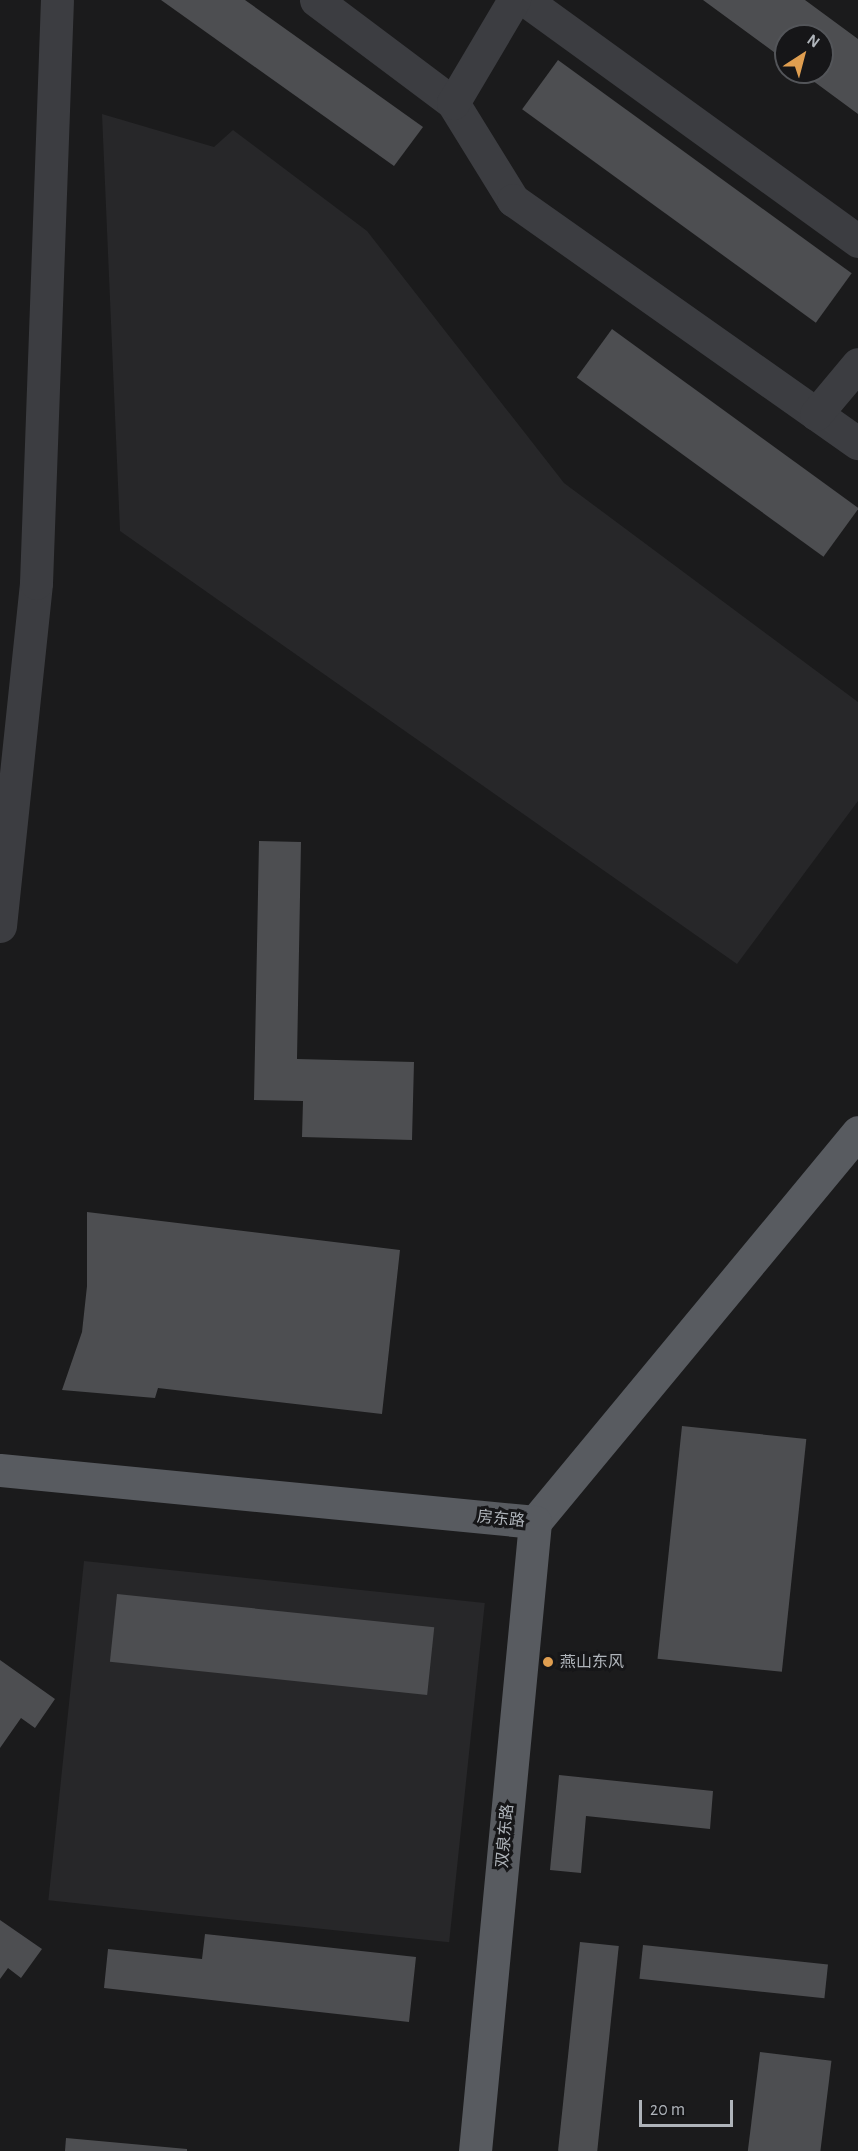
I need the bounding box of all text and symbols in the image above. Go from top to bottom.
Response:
north arrow [774,24,834,84]
text: N [804,31,823,51]
street label: 房东路 [476,1507,526,1531]
place label: 燕山东风 [560,1652,624,1672]
marker: 燕山东风 [541,1655,555,1669]
street label: 双泉东路 [493,1803,517,1869]
scale bar [642,2088,736,2126]
text: 20 m [650,2101,685,2119]

